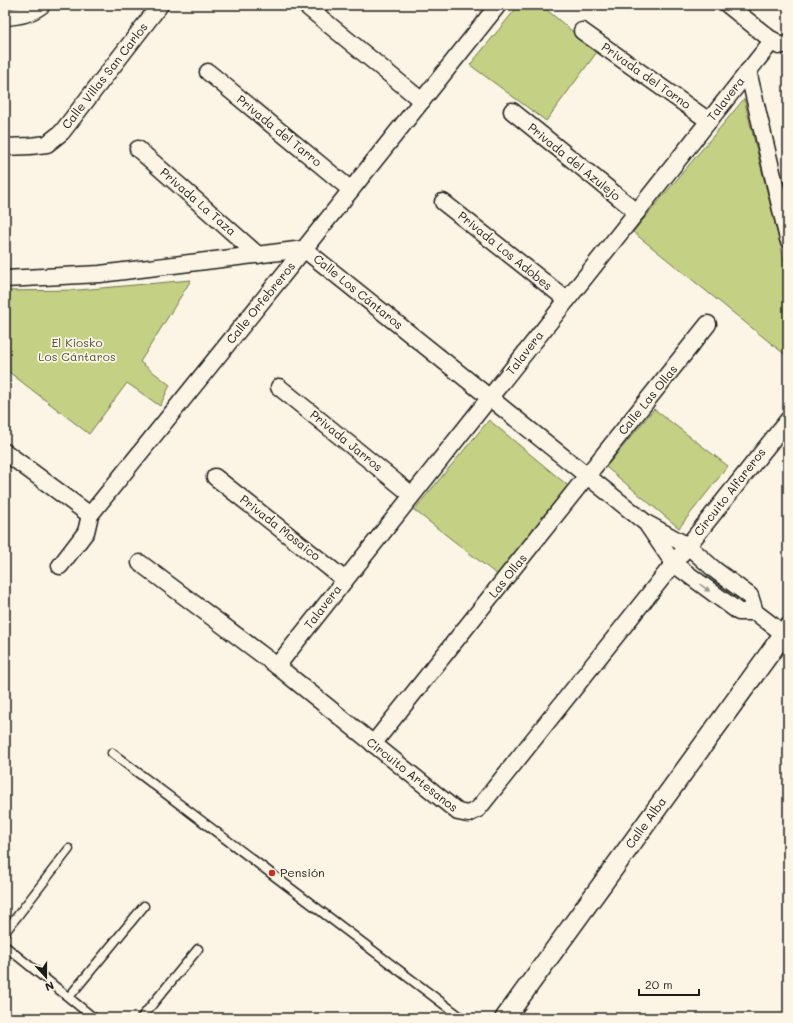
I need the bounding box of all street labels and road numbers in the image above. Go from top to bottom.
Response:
street label: Calle Villas San Carlos [58,19,151,132]
street label: Privada del Torno [599,38,694,112]
street label: Talavera [703,73,748,124]
street label: Privada del Tarro [234,91,325,169]
street label: Privada del Azulejo [525,119,624,204]
street label: Privada La Taza [157,164,240,239]
street label: Privada Los Adobes [455,207,556,293]
street label: Calle Los Cántaros [311,250,407,332]
street label: Calle Orfebreros [222,258,298,347]
street label: Talavera [502,327,547,378]
street label: Calle Las Ollas [614,361,680,438]
street label: Privada Jarros [307,406,386,474]
street label: Circuito Alfareros [690,444,769,539]
street label: Privada Mosaico [237,491,324,564]
street label: Las Ollas [485,550,530,601]
street label: Talavera [300,581,345,632]
street label: Circuito Artesanos [364,734,462,815]
street label: Calle Alba [621,794,669,851]

